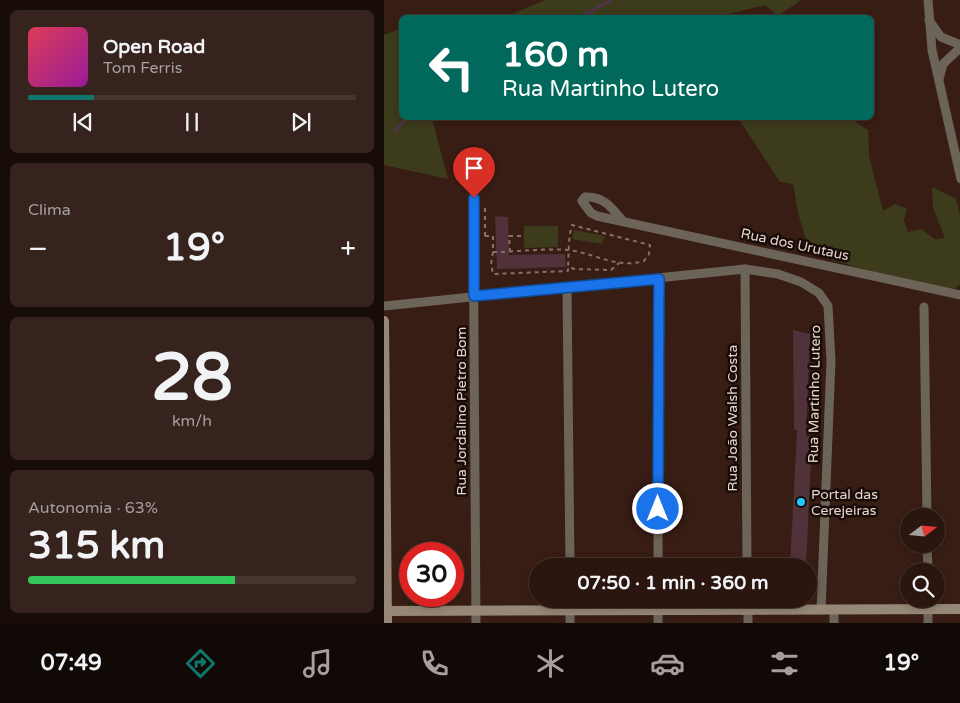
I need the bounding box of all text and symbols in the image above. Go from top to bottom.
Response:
text: 160 m [502,34,609,76]
icon: left [419,35,484,100]
text: Open Road [103,36,205,58]
text: Tom Ferris [103,58,182,78]
text: Rua Martinho Lutero [502,76,719,102]
icon: previous [69,108,97,136]
icon: pause [178,108,206,136]
icon: next [287,108,315,136]
pin [453,147,495,198]
icon: arrive [460,154,488,182]
text: Clima [28,200,71,220]
text: 19° [163,225,225,271]
street label: Rua dos Urutaus [739,225,851,264]
text: − [28,232,48,266]
text: + [340,232,356,266]
street label: Rua Martinho Lutero [805,325,824,463]
street label: Rua Jordalino Pietro Bom [453,327,470,495]
text: 28 [151,339,233,418]
street label: Rua João Walsh Costa [724,345,741,491]
text: km/h [172,411,212,431]
position arrow [631,482,683,534]
place label: Portal das Cerejeiras [811,486,878,519]
marker: Portal das Cerejeiras [795,496,807,508]
text: Autonomia · 63% [28,498,158,518]
north arrow [900,508,945,552]
map controls [900,508,945,608]
text: 315 km [28,523,165,569]
speed limit sign: 30 [399,542,464,607]
button: search [900,563,945,608]
text: 07:50 · 1 min · 360 m [577,572,769,594]
icon: directions [183,646,218,681]
icon: music [300,646,335,681]
icon: phone [417,646,452,681]
icon: climate [533,646,568,681]
icon: car [650,646,685,681]
icon: filters [767,646,802,681]
text: 07:49 [41,650,102,676]
text: 19° [883,650,919,676]

